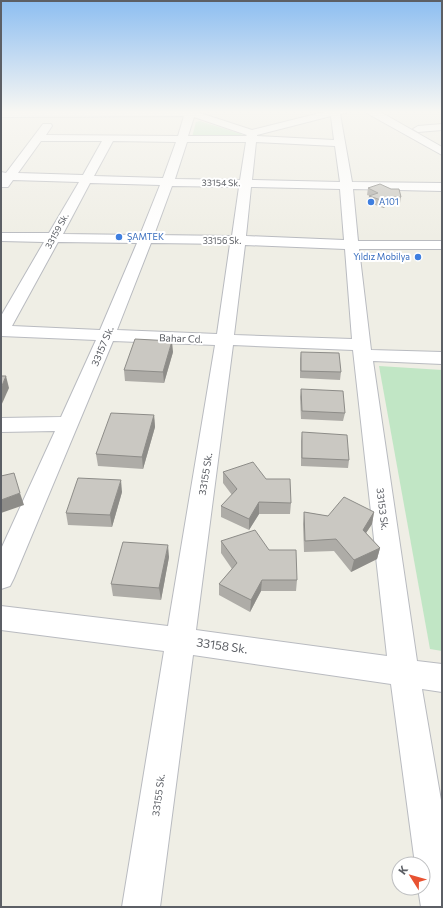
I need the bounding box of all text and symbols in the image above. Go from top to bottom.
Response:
street label: 33154 Sk. [202,177,240,188]
place label: A101 [379,196,399,207]
marker: A101 [366,197,376,207]
street label: 33159 Sk. [42,211,71,250]
place label: ŞAMTEK [127,231,164,242]
marker: ŞAMTEK [114,232,124,242]
street label: 33156 Sk. [203,235,241,246]
place label: Yıldız Mobilya [353,251,410,262]
marker: Yıldız Mobilya [413,252,423,262]
street label: 33157 Sk. [88,324,116,368]
street label: Bahar Cd. [159,331,203,345]
street label: 33155 Sk. [196,452,214,496]
street label: 33153 Sk. [374,487,392,531]
street label: 33158 Sk. [196,634,249,656]
street label: 33155 Sk. [149,773,167,817]
north arrow [391,856,431,896]
text: K [395,862,410,877]

